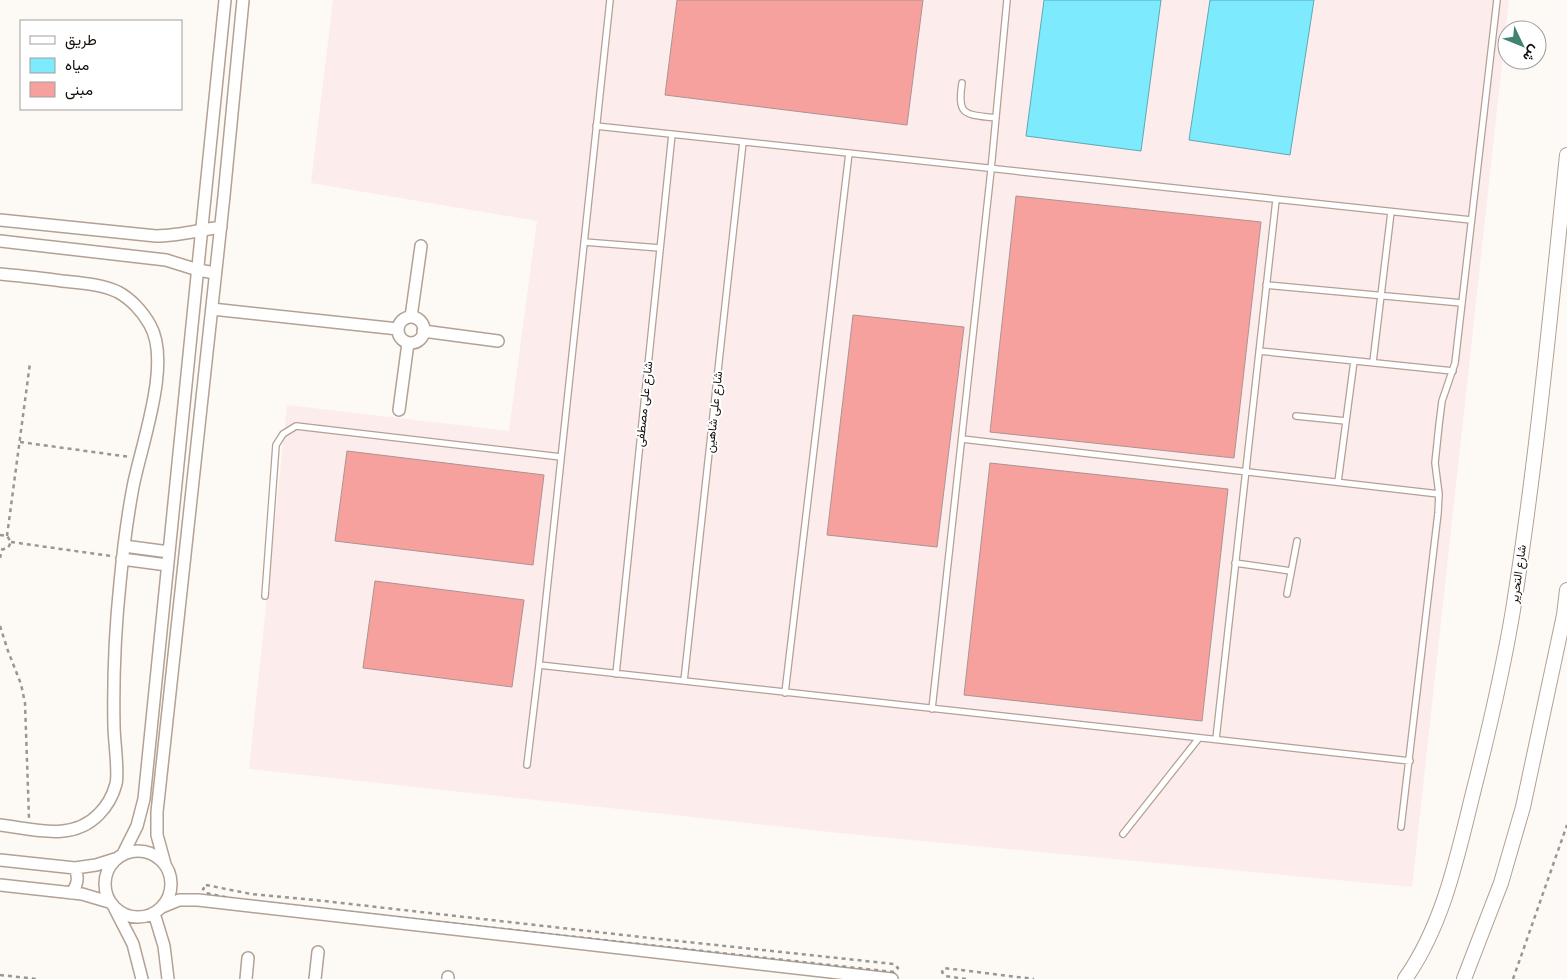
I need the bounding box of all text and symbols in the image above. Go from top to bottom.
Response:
legend [20,20,182,110]
north arrow [1497,20,1547,70]
text: طريق [65,29,97,50]
text: ش [1518,41,1545,67]
text: مياه [65,54,89,75]
text: مبنى [65,79,93,100]
street label: شارع على مصطفى [632,360,657,448]
street label: شارع على شاهين [702,370,727,454]
street label: شارع التحرير [1506,544,1531,605]

